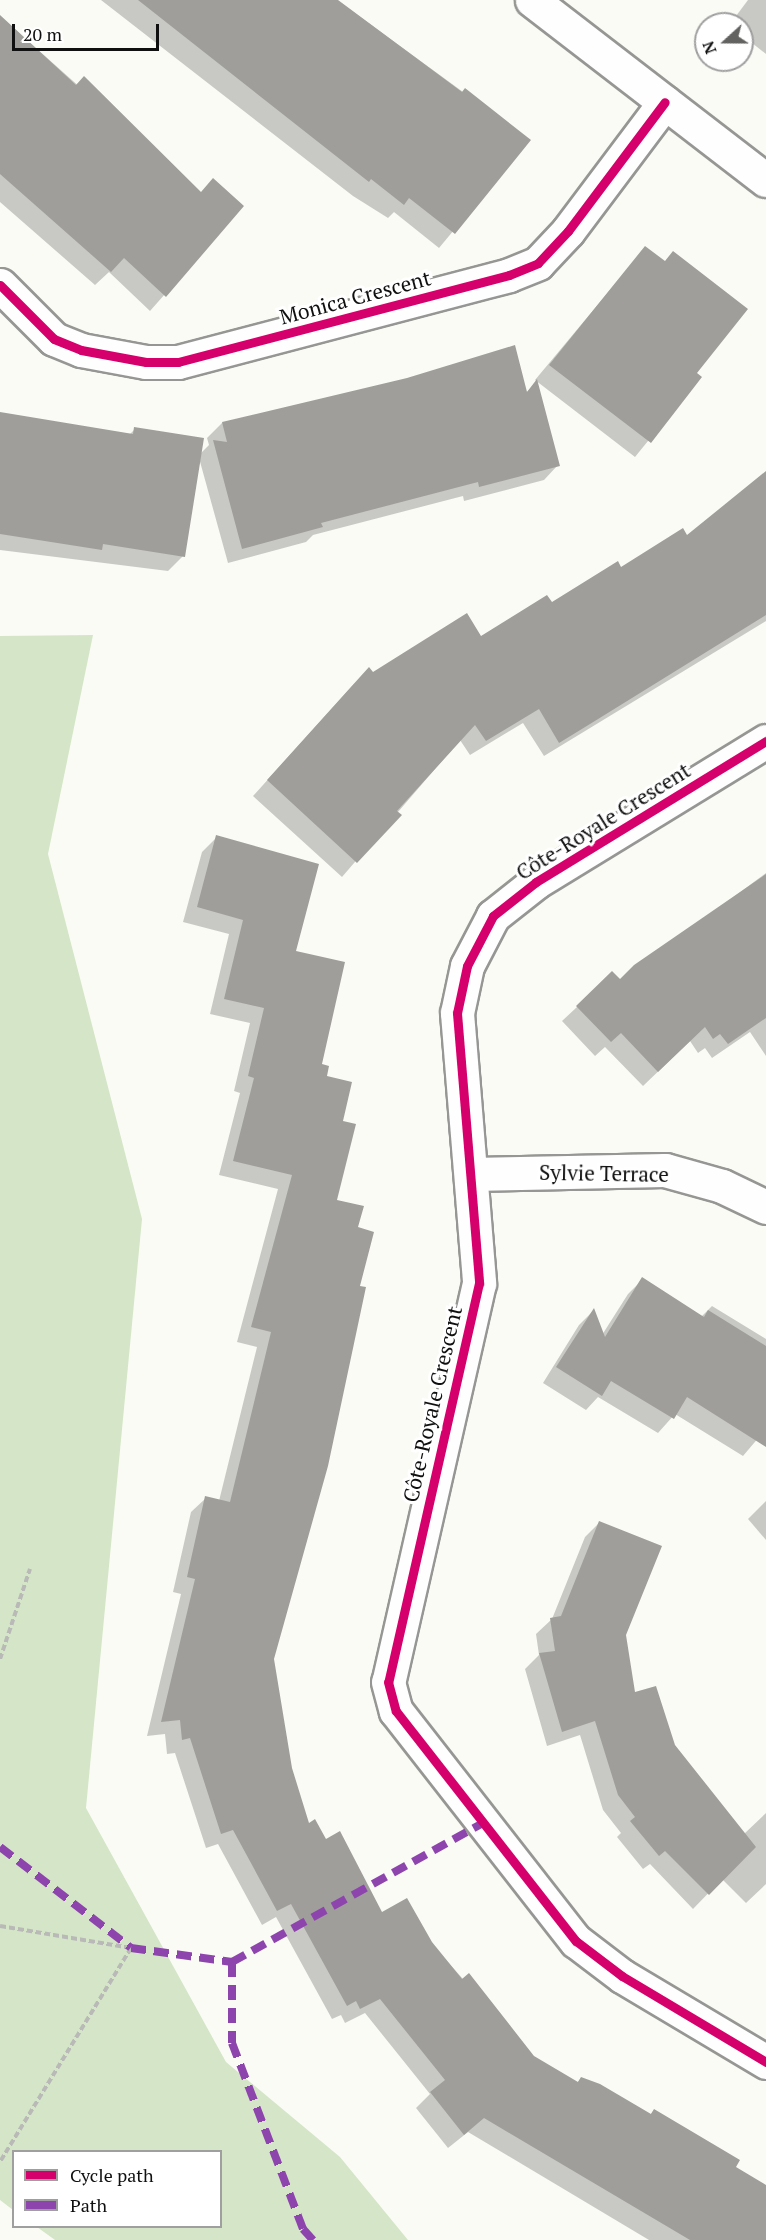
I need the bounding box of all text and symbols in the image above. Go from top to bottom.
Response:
scale bar [15,12,162,50]
north arrow [694,12,754,72]
text: 20 m [23,22,62,46]
text: N [697,38,722,57]
street label: Monica Crescent [277,265,433,329]
street label: Côte-Royale Crescent [511,757,695,885]
street label: Sylvie Terrace [539,1159,669,1187]
street label: Côte-Royale Crescent [397,1303,467,1505]
legend [12,2150,222,2228]
text: Cycle path [70,2163,154,2187]
text: Path [70,2193,107,2217]

